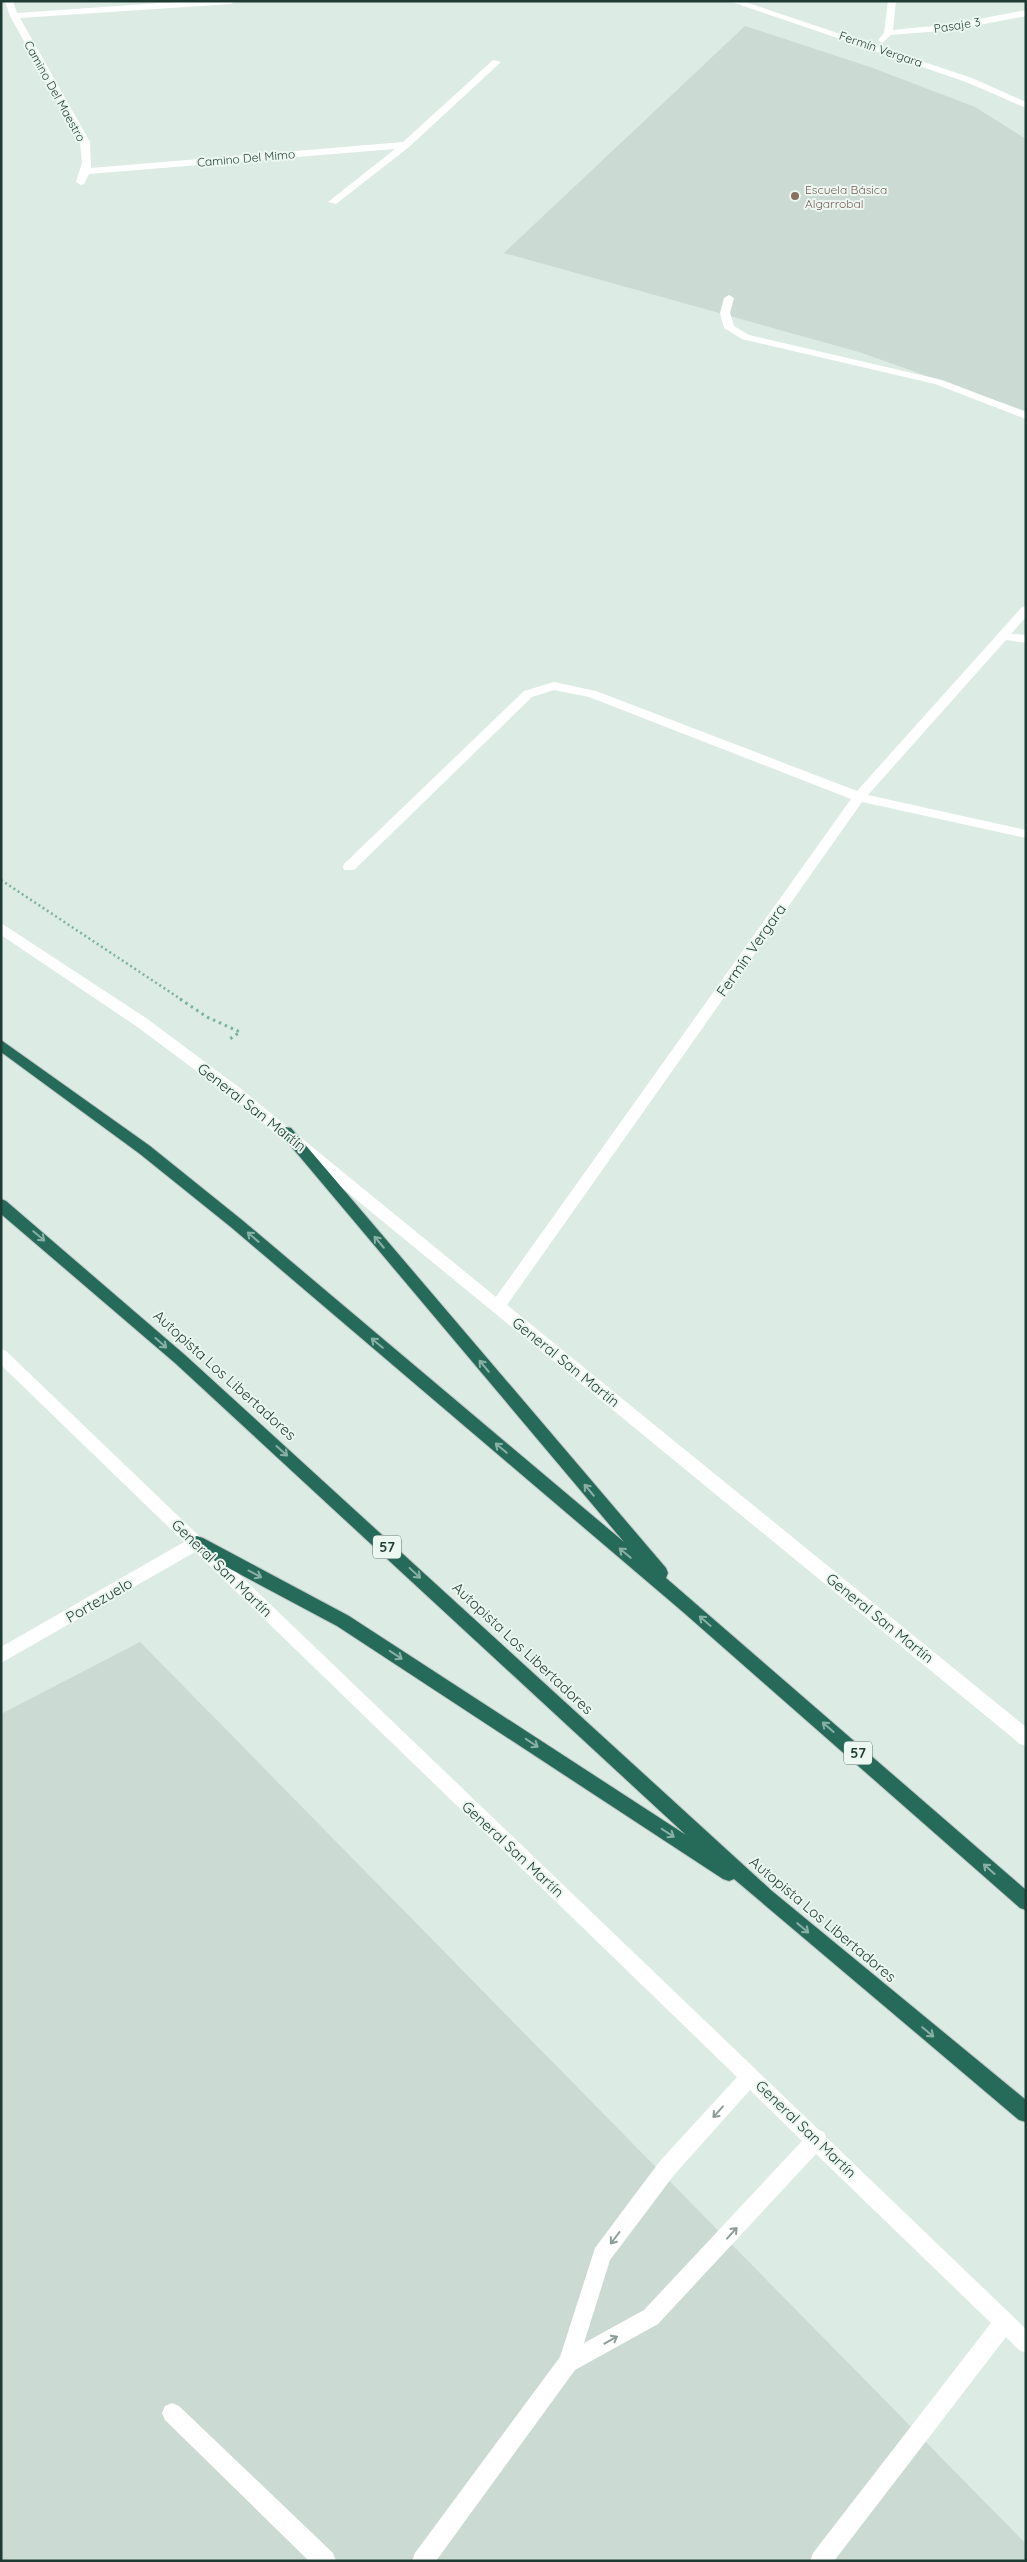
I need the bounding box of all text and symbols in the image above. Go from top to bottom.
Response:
street label: Pasaje 3 [933,14,981,36]
street label: Fermín Vergara [837,28,925,70]
street label: Camino Del Maestro [21,38,89,144]
street label: Camino Del Mimo [196,146,296,170]
place label: Escuela Básica Algarrobal [805,182,887,211]
marker: Escuela Básica Algarrobal [789,190,801,202]
street label: Fermín Vergara [712,900,790,1000]
street label: General San Martín [194,1059,310,1155]
one-way arrow [32,1231,45,1242]
one-way arrow [247,1232,260,1243]
one-way arrow [373,1236,384,1249]
street label: Autopista Los Libertadores [150,1306,300,1444]
street label: General San Martín [508,1313,624,1411]
one-way arrow [155,1337,168,1348]
one-way arrow [370,1337,383,1349]
one-way arrow [479,1360,490,1373]
one-way arrow [494,1442,507,1454]
one-way arrow [276,1445,289,1457]
one-way arrow [583,1483,595,1496]
street label: General San Martín [168,1515,276,1621]
road number: 57 [373,1535,401,1558]
one-way arrow [618,1547,631,1559]
one-way arrow [408,1567,421,1579]
street label: General San Martín [822,1569,938,1667]
one-way arrow [247,1570,262,1579]
street label: Portezuelo [62,1573,136,1627]
street label: Autopista Los Libertadores [449,1578,597,1718]
one-way arrow [699,1616,712,1627]
one-way arrow [388,1650,402,1660]
one-way arrow [821,1722,834,1733]
one-way arrow [525,1738,539,1748]
road number: 57 [844,1742,872,1765]
street label: General San Martín [458,1797,568,1901]
one-way arrow [660,1828,674,1838]
street label: Autopista Los Libertadores [746,1852,900,1986]
one-way arrow [983,1863,996,1875]
one-way arrow [796,1923,809,1934]
one-way arrow [922,2026,935,2038]
street label: General San Martín [752,2076,860,2182]
one-way arrow [712,2106,723,2119]
one-way arrow [725,2227,737,2240]
one-way arrow [609,2231,620,2244]
one-way arrow [603,2334,617,2344]

